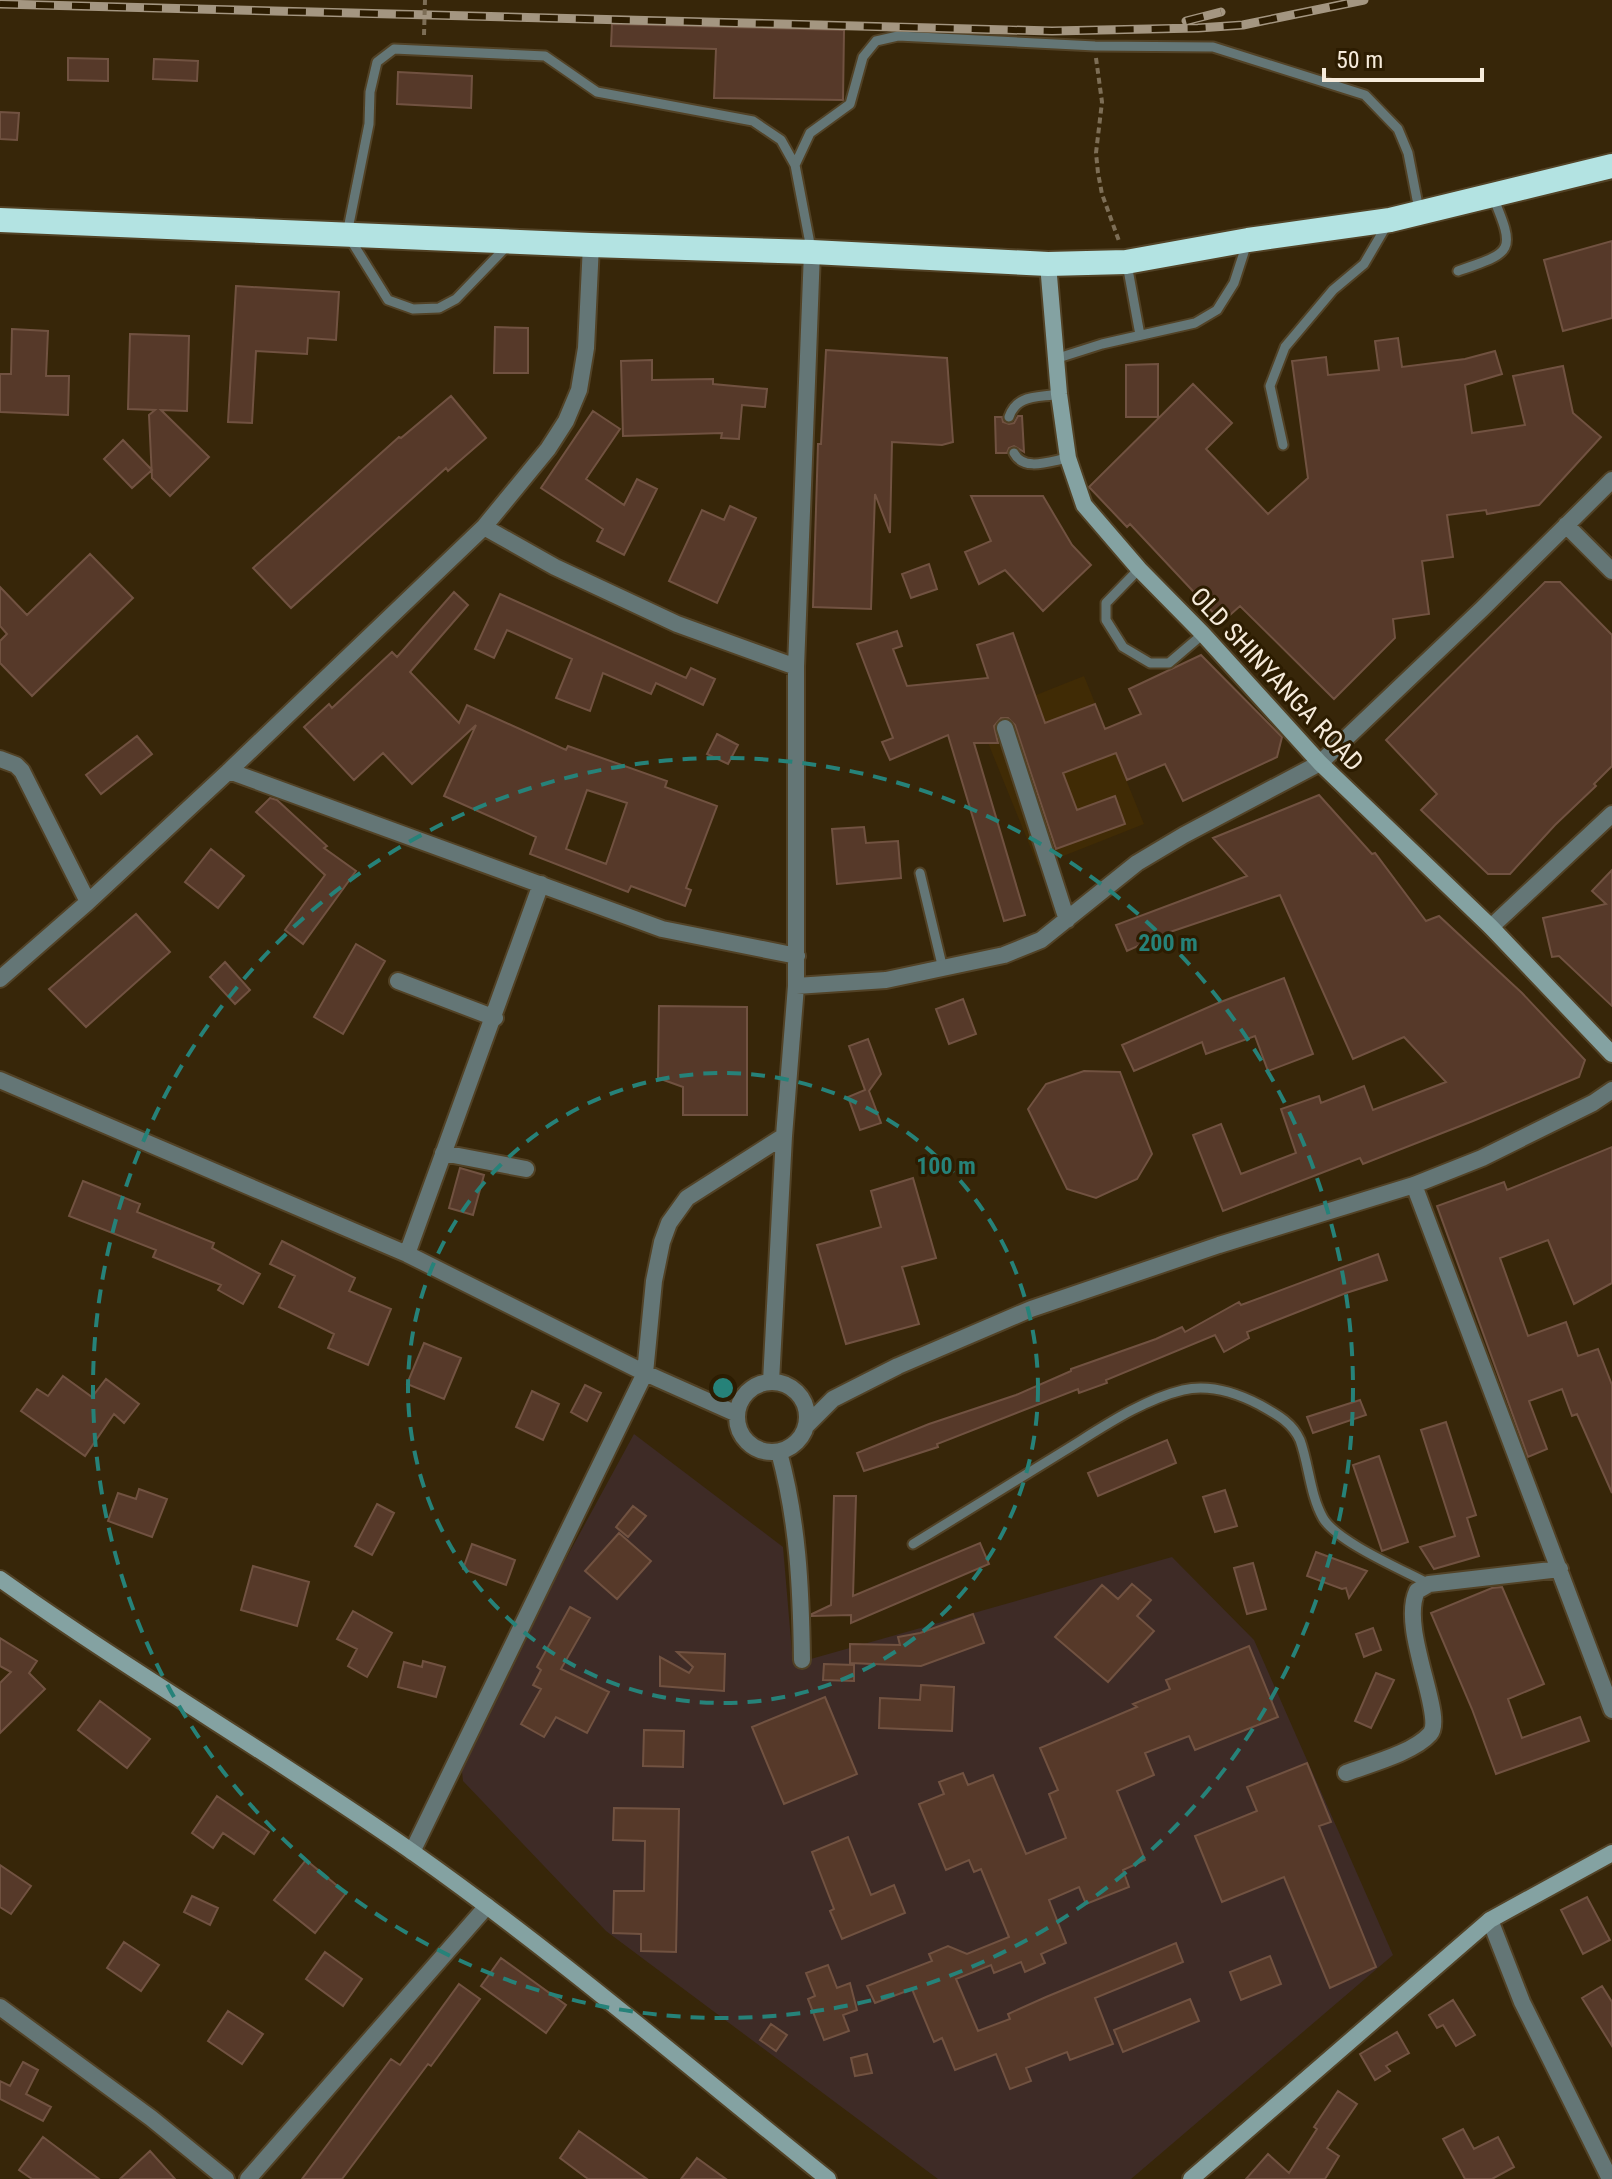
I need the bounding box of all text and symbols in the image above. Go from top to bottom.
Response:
scale bar [1324,32,1482,82]
text: 50 m [1336,46,1383,74]
street label: OLD SHINYANGA ROAD [1184,581,1370,777]
text: 200 m [1138,929,1198,957]
text: 100 m [916,1152,976,1180]
centre of rings [709,1374,737,1402]

